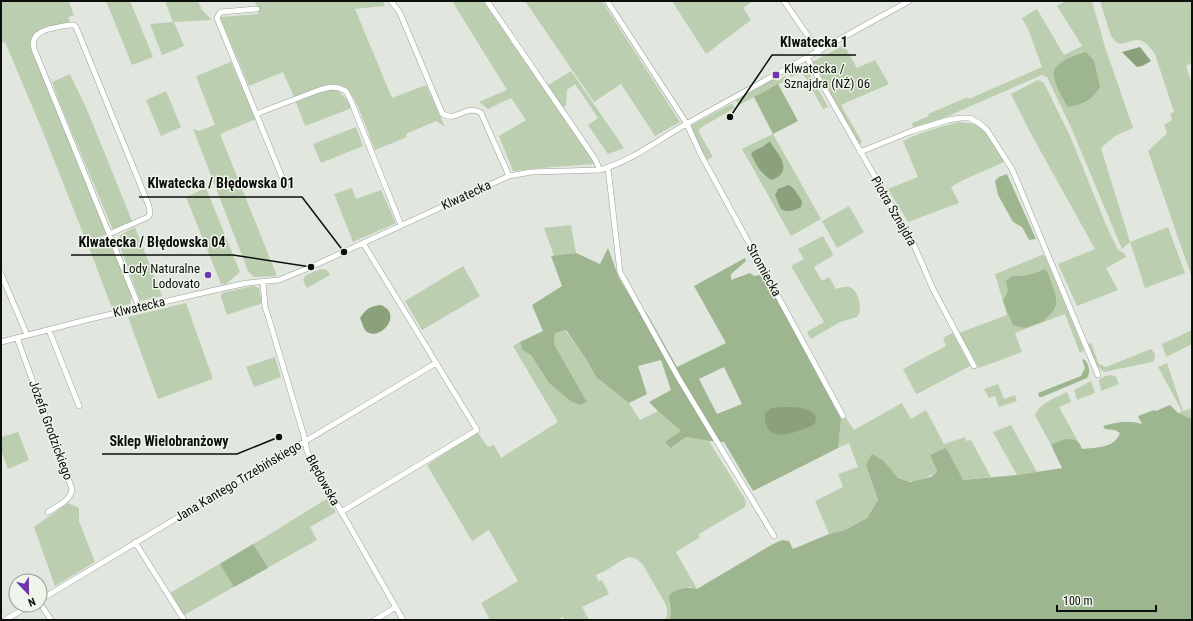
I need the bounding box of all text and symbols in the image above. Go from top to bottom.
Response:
callout: Klwatecka 1 [772,29,856,55]
text: Klwatecka 1 [780,34,848,50]
place label: Klwatecka / Sznajdra (NŻ) 06 [784,61,870,91]
marker: Klwatecka / Sznajdra (NŻ) 06 [771,70,781,80]
callout: Klwatecka / Błędowska 01 [139,171,302,197]
street label: Piotra Sznajdra [868,174,920,248]
text: Klwatecka / Błędowska 01 [148,175,294,191]
street label: Klwatecka [439,177,493,213]
callout: Klwatecka / Błędowska 04 [71,229,233,255]
text: Klwatecka / Błędowska 04 [79,234,225,250]
street label: Stromiecka [743,241,785,299]
place label: Lody Naturalne Lodovato [123,261,200,291]
marker: Lody Naturalne Lodovato [203,270,213,280]
street label: Klwatecka [112,294,166,320]
street label: Józefa Grodzickiego [26,378,76,482]
callout: Sklep Wielobranżowy [102,428,237,454]
text: Sklep Wielobranżowy [110,433,229,449]
street label: Jana Kantego Trzebińskiego [172,437,304,525]
street label: Błędowska [303,452,343,508]
north arrow [8,573,48,613]
scale bar [1057,587,1156,613]
text: 100 m [1063,594,1093,608]
text: N [26,595,37,609]

